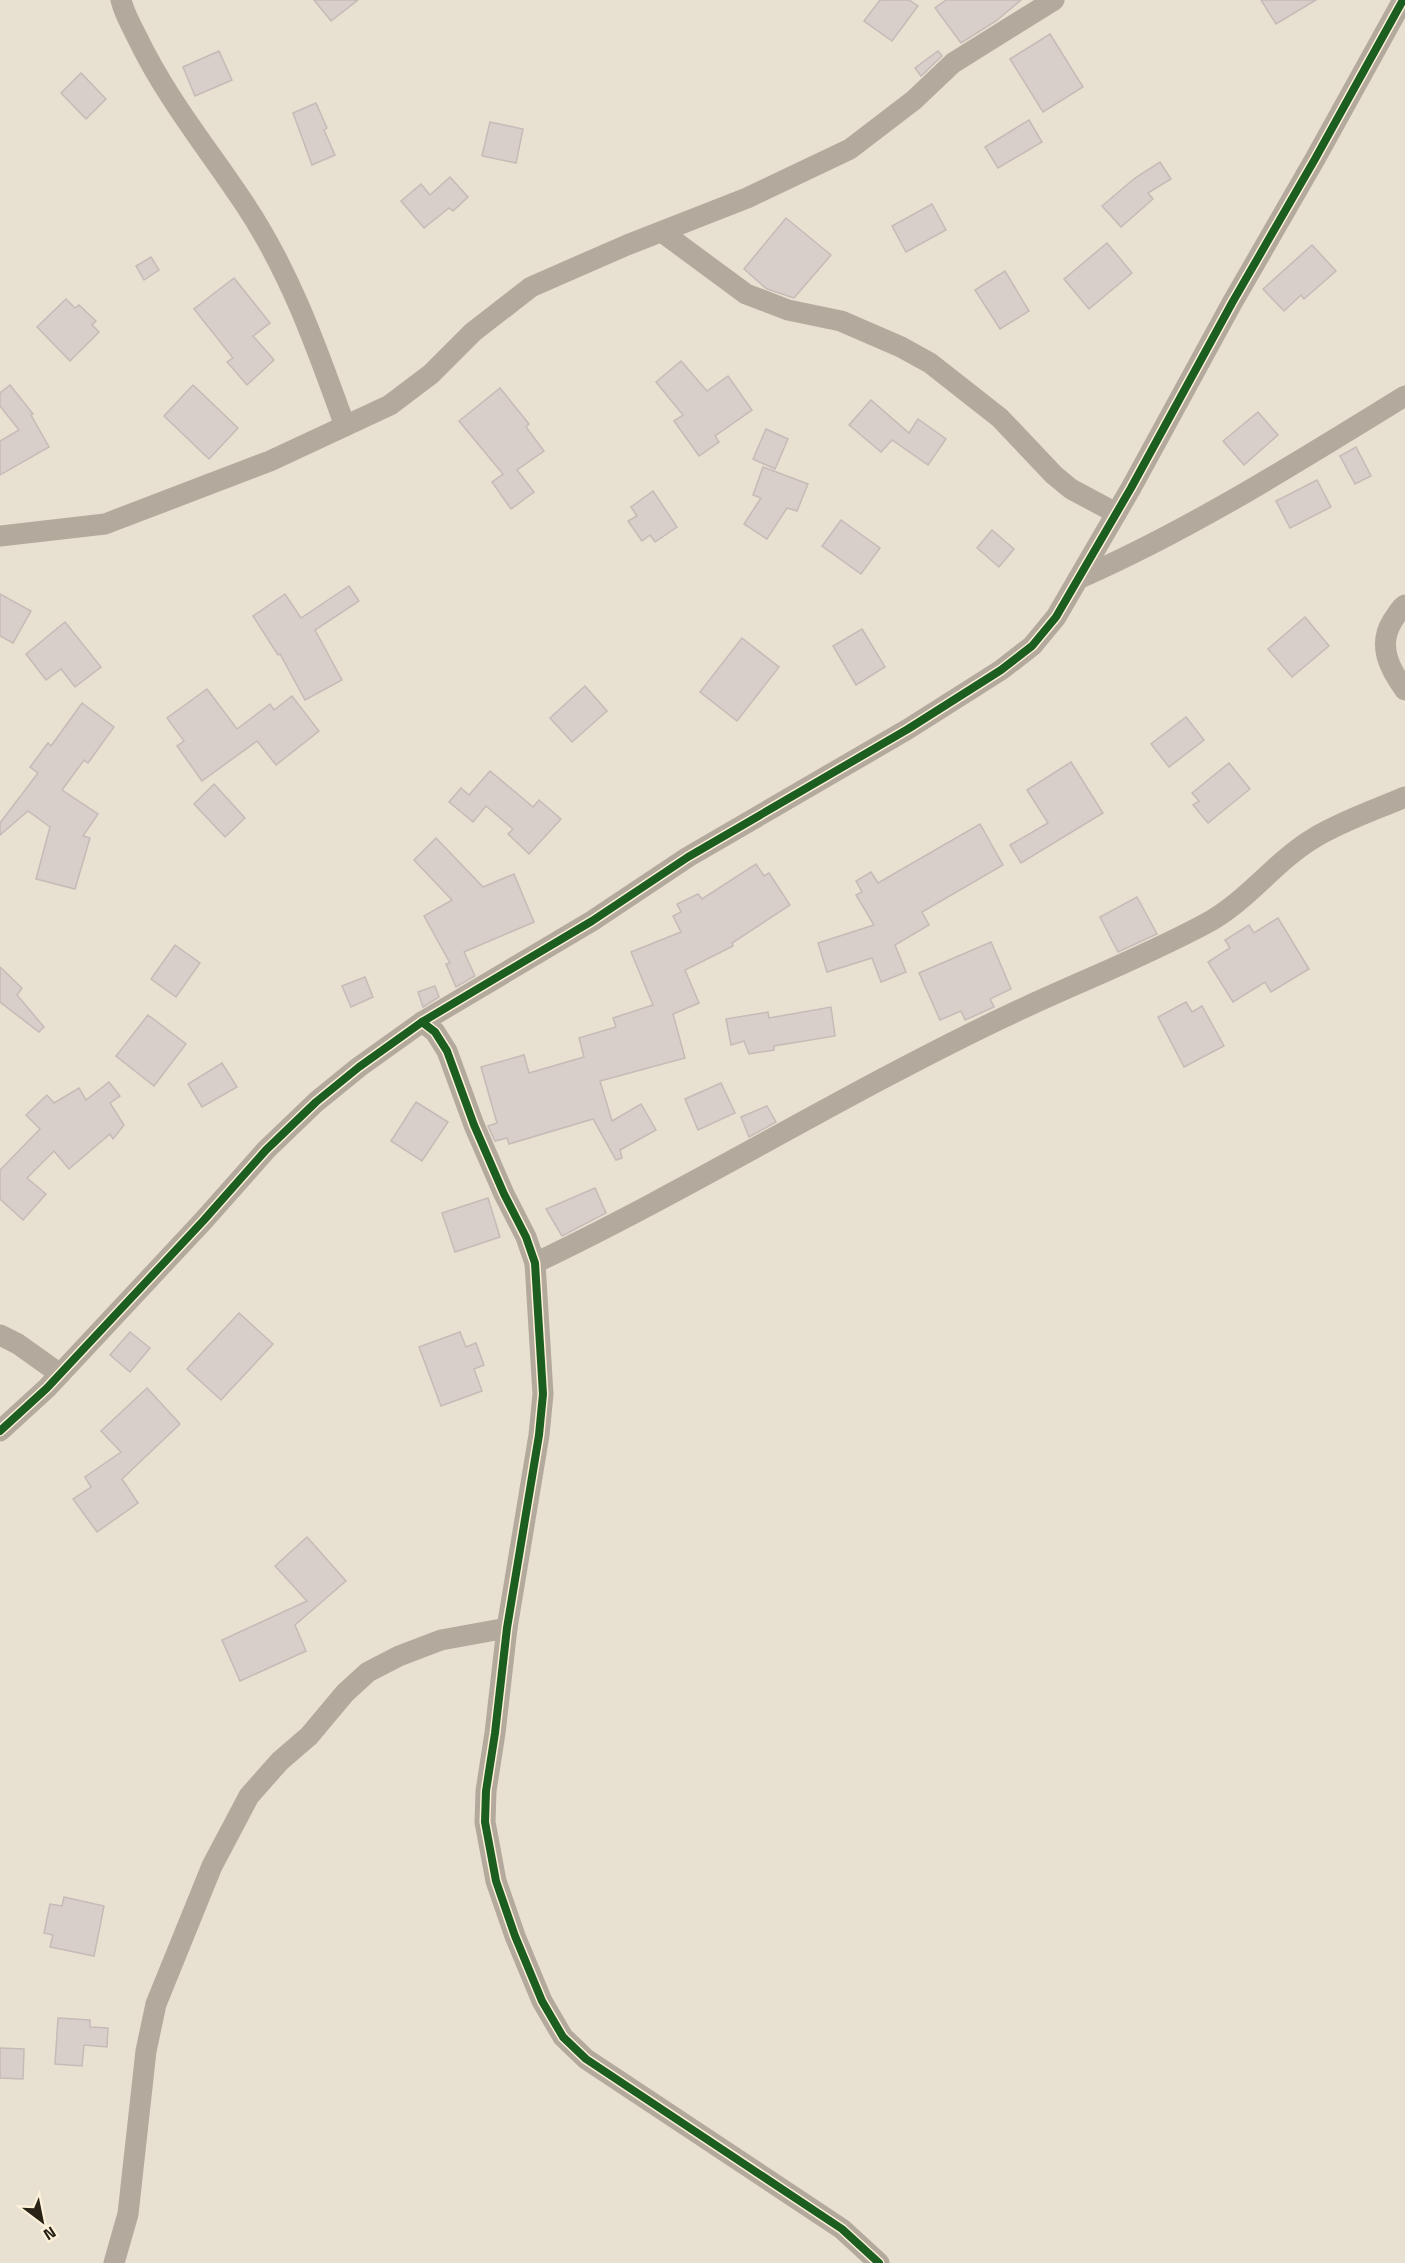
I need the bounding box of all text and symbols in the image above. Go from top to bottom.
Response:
north arrow [12,2191,72,2251]
text: N [39,2221,61,2247]

